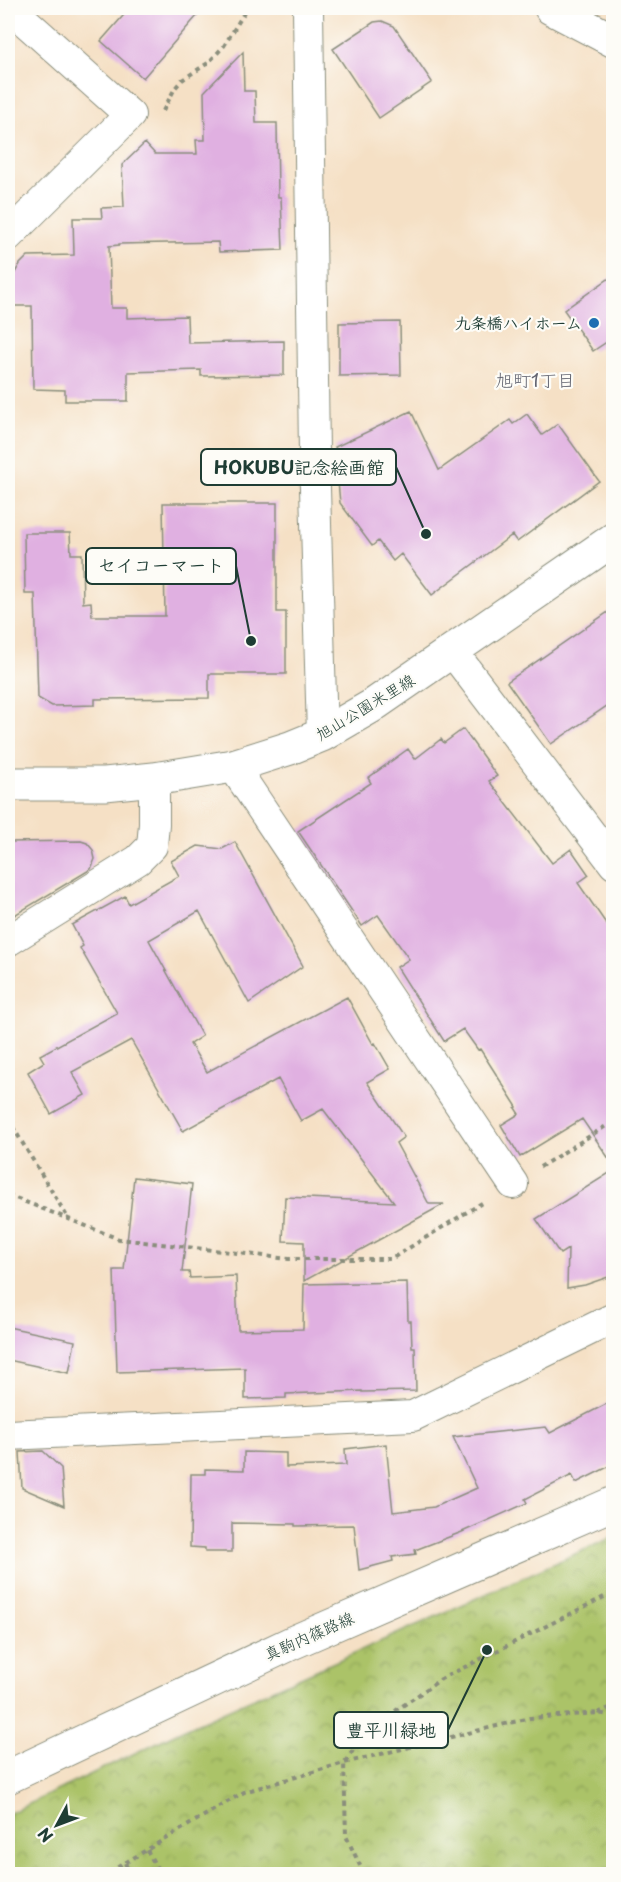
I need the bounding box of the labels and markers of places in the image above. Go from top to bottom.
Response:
place label: 九条橋ハイホーム [455,310,582,334]
marker: 九条橋ハイホーム [587,316,601,330]
callout: HOKUBU記念絵画館 [201,449,396,485]
callout: セイコーマート [86,548,236,584]
callout: 豊平川緑地 [334,1712,448,1748]

